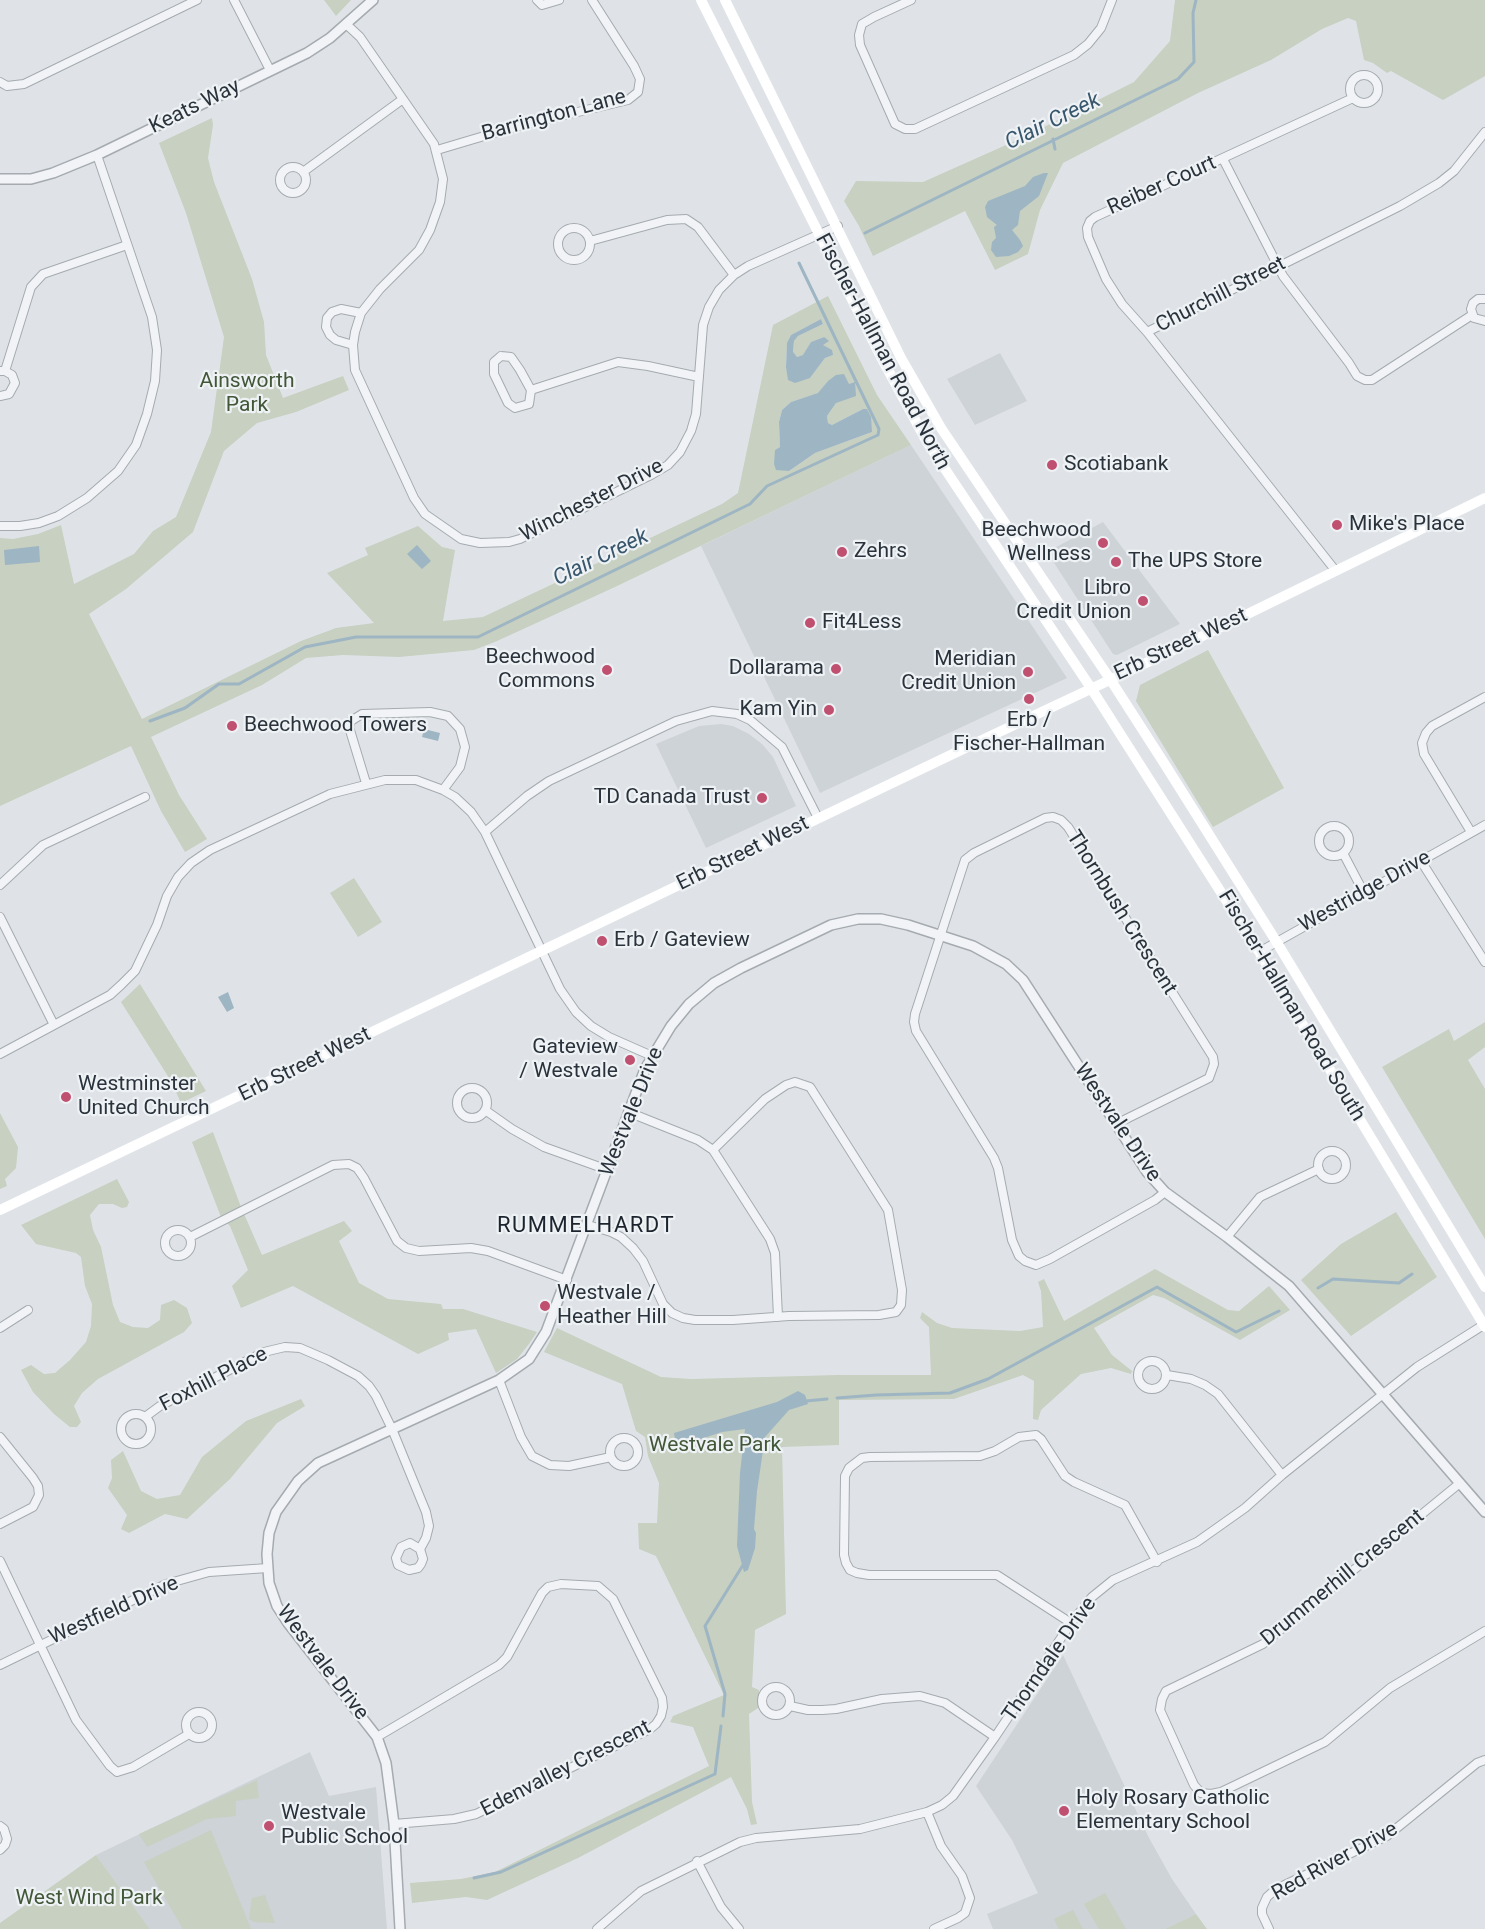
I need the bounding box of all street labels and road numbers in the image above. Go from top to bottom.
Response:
street label: Keats Way [145,74,245,140]
street label: Barrington Lane [479,85,629,147]
street label: Reiber Court [1104,151,1220,221]
street label: Fischer-Hallman Road North [809,230,955,474]
street label: Churchill Street [1152,251,1290,339]
street label: Winchester Drive [516,454,668,548]
street label: Erb Street West [1111,603,1251,687]
street label: Erb Street West [673,811,813,897]
street label: Thornbush Crescent [1060,826,1182,1000]
street label: Westridge Drive [1295,845,1435,939]
street label: Fischer-Hallman Road South [1212,886,1370,1126]
street label: Erb Street West [235,1022,375,1108]
street label: Westvale Drive [595,1044,669,1180]
street label: Westvale Drive [1068,1059,1166,1187]
street label: Foxhill Place [156,1342,272,1418]
street label: Drummerhill Crescent [1256,1504,1430,1652]
street label: Westfield Drive [45,1571,183,1651]
street label: Thorndale Drive [998,1593,1102,1727]
street label: Westvale Drive [271,1601,373,1725]
street label: Edenvalley Crescent [477,1715,655,1823]
street label: Red River Drive [1268,1817,1402,1907]

